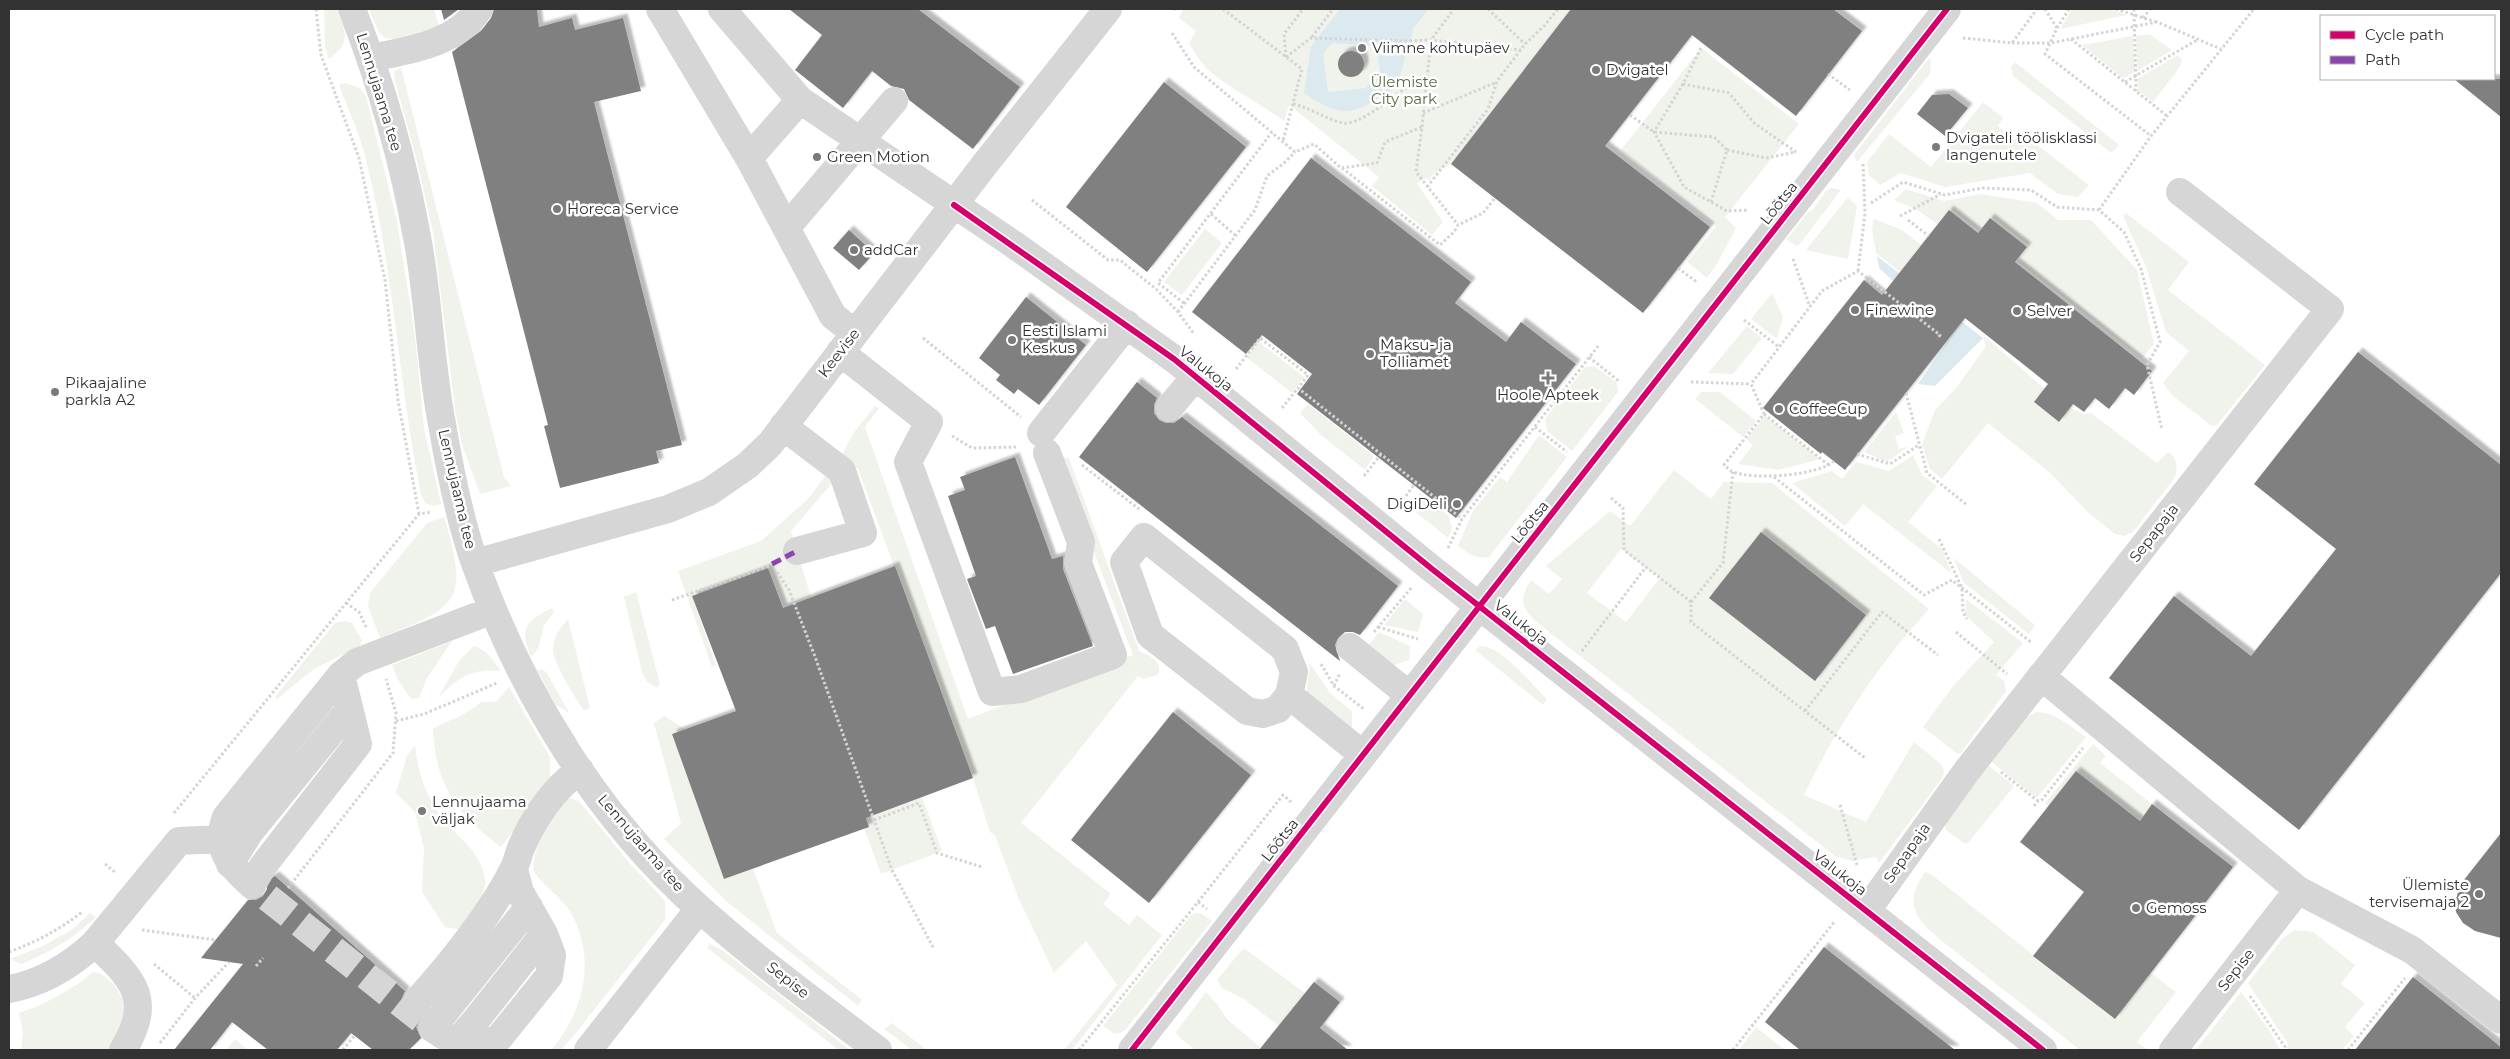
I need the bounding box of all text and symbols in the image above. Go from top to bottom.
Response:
legend [2320,15,2495,80]
text: Cycle path [2365,25,2444,44]
street label: Lennujaama tee [352,30,406,153]
place label: Viimne kohtupäev [1372,38,1511,57]
marker: Viimne kohtupäev [1356,42,1368,54]
text: Path [2365,50,2401,69]
place label: Dvigatel [1606,60,1669,79]
marker: Dvigatel [1590,64,1602,76]
park label: Ülemiste City park [1370,72,1438,108]
place label: Dvigateli töölisklassi langenutele [1946,128,2097,164]
marker: Dvigateli töölisklassi langenutele [1930,141,1942,153]
place label: Green Motion [827,147,930,166]
marker: Green Motion [811,151,823,163]
street label: Lõõtsa [1756,177,1801,228]
place label: Horeca Service [567,199,679,218]
marker: Horeca Service [551,203,563,215]
place label: addCar [864,240,919,259]
marker: addCar [848,244,860,256]
place label: Finewine [1865,300,1934,319]
place label: Selver [2027,301,2072,320]
marker: Finewine [1849,304,1861,316]
marker: Selver [2011,305,2023,317]
place label: Eesti Islami Keskus [1022,321,1107,357]
street label: Keevise [814,324,864,381]
marker: Eesti Islami Keskus [1006,334,1018,346]
place label: Maksu- ja Tolliamet [1380,335,1452,371]
street label: Valukoja [1175,342,1237,396]
marker: Maksu- ja Tolliamet [1364,348,1376,360]
marker: Hoole Apteek [1542,372,1554,384]
place label: Pikaajaline parkla A2 [65,373,147,409]
place label: Hoole Apteek [1497,385,1599,404]
marker: Pikaajaline parkla A2 [49,386,61,398]
place label: CoffeeCup [1789,399,1868,418]
marker: CoffeeCup [1773,403,1785,415]
street label: Lennujaama tee [434,427,481,551]
place label: DigiDeli [1387,494,1447,513]
street label: Lõõtsa [1507,496,1553,547]
marker: DigiDeli [1451,498,1463,510]
street label: Sepapaja [2125,500,2182,566]
street label: Valukoja [1490,596,1552,650]
street label: Lennujaama tee [594,790,689,895]
place label: Lennujaama väljak [432,792,527,828]
marker: Lennujaama väljak [416,805,428,817]
street label: Lõõtsa [1257,814,1302,865]
street label: Sepapaja [1879,819,1934,886]
street label: Valukoja [1809,846,1871,900]
place label: Ülemiste tervisemaja 2 [2369,875,2469,911]
marker: Ülemiste tervisemaja 2 [2473,888,2485,900]
place label: Gemoss [2146,898,2207,917]
marker: Gemoss [2130,902,2142,914]
street label: Sepise [2213,945,2258,995]
street label: Sepise [763,957,813,1002]

